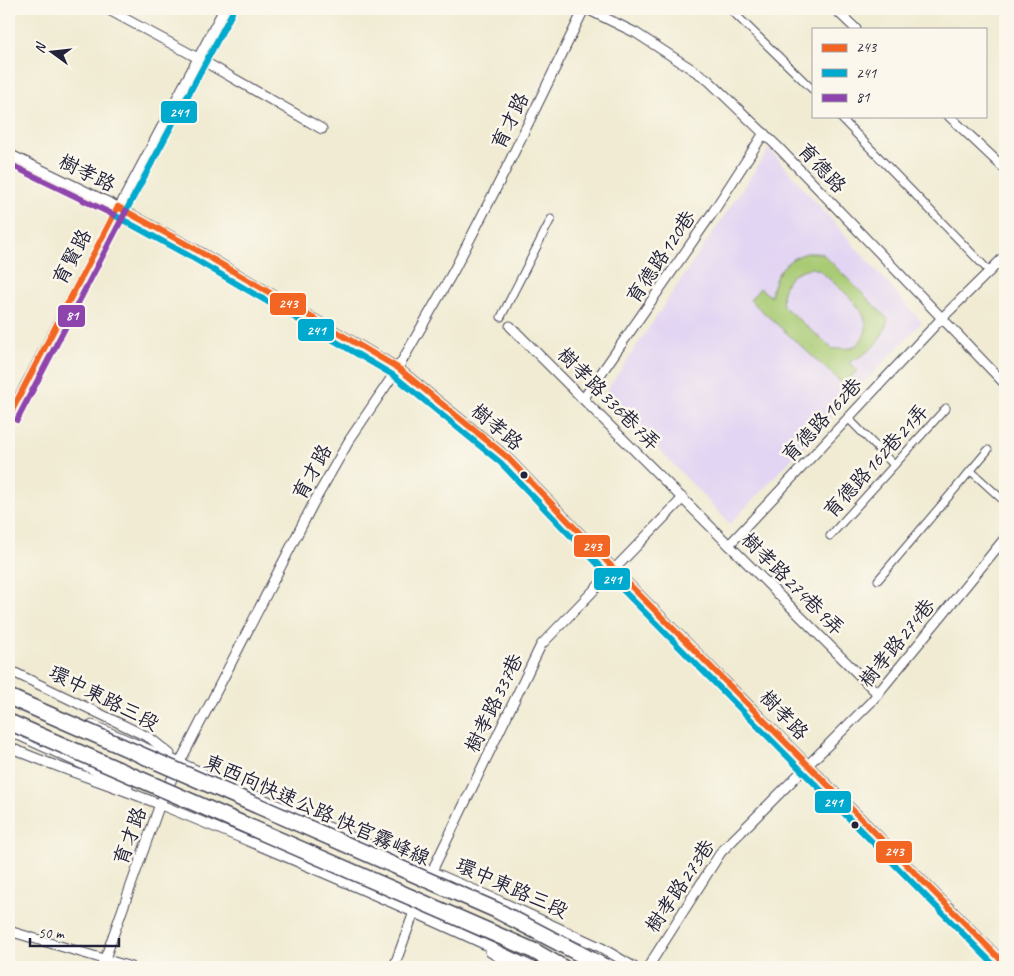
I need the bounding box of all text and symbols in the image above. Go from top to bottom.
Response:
north arrow [28,28,78,78]
legend [812,28,986,118]
text: 243 [856,38,878,57]
text: N [31,40,50,55]
text: 241 [856,64,878,83]
street label: 育才路 [486,88,535,153]
text: 81 [856,88,871,107]
line badge: 241 [160,100,198,124]
text: 241 [170,104,190,121]
street label: 育德路 [792,138,852,199]
street label: 樹孝路 [55,149,120,198]
street label: 育德路120巷 [621,205,702,308]
street label: 育賢路 [47,224,98,289]
line badge: 243 [269,292,307,316]
text: 243 [279,295,299,312]
line badge: 81 [57,304,86,328]
text: 81 [66,307,80,324]
line badge: 241 [297,318,335,342]
text: 241 [307,322,327,339]
street label: 樹孝路336巷7弄 [552,342,666,456]
street label: 育德路162巷 [776,372,868,468]
street label: 樹孝路 [466,398,529,457]
street label: 育德路162巷21弄 [818,399,934,523]
street label: 育才路 [287,439,338,504]
unlabelled marker [519,470,529,480]
street label: 樹孝路274巷9弄 [736,527,850,641]
line badge: 243 [573,534,611,558]
text: 243 [583,538,603,555]
line badge: 241 [593,567,631,591]
text: 241 [603,571,623,588]
street label: 樹孝路274巷 [854,593,941,692]
street label: 樹孝路337巷 [459,649,529,757]
street label: 環中東路三段 [45,660,163,736]
street label: 樹孝路 [754,685,815,746]
street label: 東西向快速公路 快官霧峰線 [200,749,434,871]
line badge: 241 [814,790,852,814]
text: 241 [824,794,844,811]
street label: 育才路 [108,803,152,868]
unlabelled marker [850,820,860,830]
street label: 樹孝路273巷 [640,834,721,937]
line badge: 243 [875,840,913,864]
text: 243 [885,843,905,860]
street label: 環中東路三段 [452,852,572,924]
scale bar [30,916,119,948]
text: 50 m [38,924,65,943]

